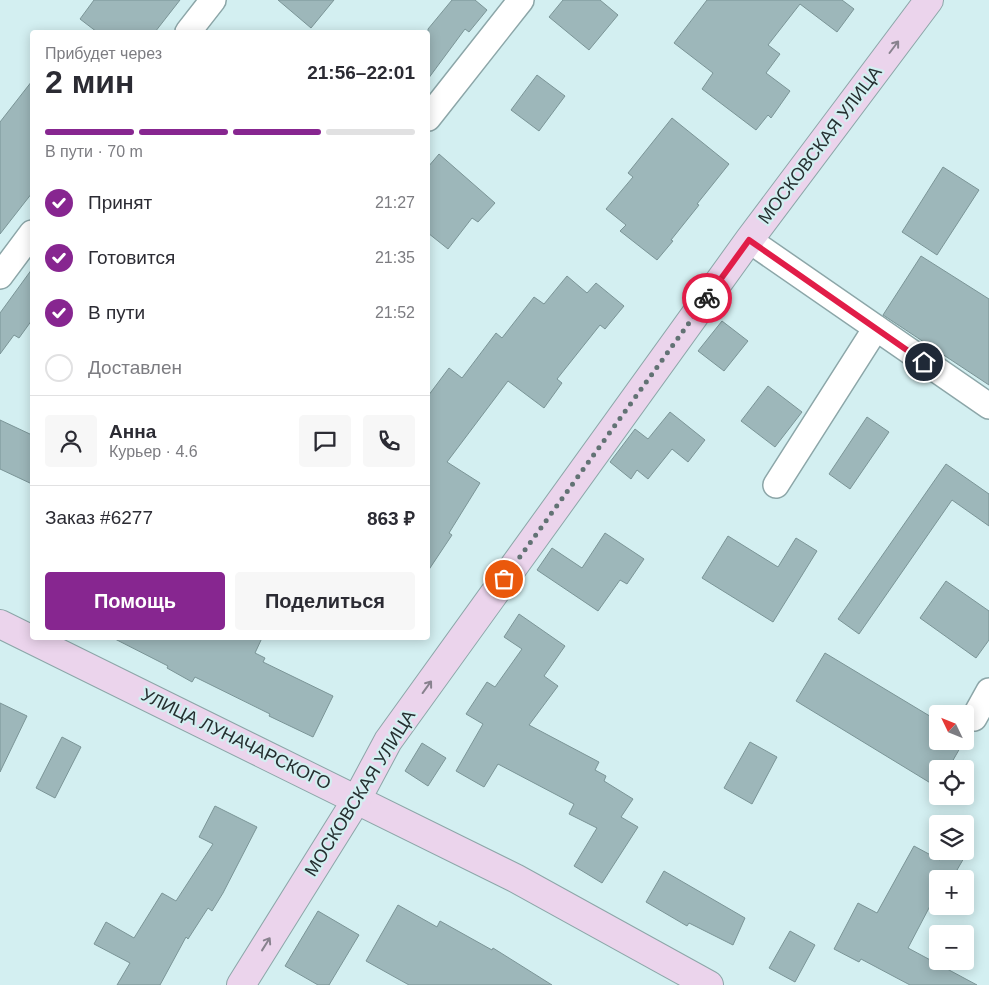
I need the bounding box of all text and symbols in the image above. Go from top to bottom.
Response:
one-way arrow [888,41,899,54]
text: Прибудет через [45,45,162,62]
text: 21:56–22:01 [307,62,415,83]
street label: МОСКОВСКАЯ УЛИЦА [754,62,886,228]
text: 2 мин [45,64,134,100]
text: В пути · 70 m [45,143,143,160]
icon: check [45,189,73,217]
text: Принят [88,192,152,213]
text: 21:27 [375,194,415,211]
icon: check [45,244,73,272]
text: Готовится [88,247,175,268]
text: 21:35 [375,249,415,266]
courier [682,273,732,323]
icon: bike [693,284,721,312]
icon: check [45,299,73,327]
text: В пути [88,302,145,323]
text: 21:52 [375,304,415,321]
pin [903,341,945,383]
icon: home [910,348,938,376]
text: Доставлен [88,357,182,378]
button: person [45,415,97,467]
button: chat [299,415,351,467]
button: phone [363,415,415,467]
text: Анна [109,421,156,442]
text: Курьер · 4.6 [109,443,198,460]
text: Заказ #6277 [45,507,153,528]
text: 863 ₽ [367,508,415,529]
pin [483,558,525,600]
icon: bag [490,565,518,593]
button: Помощь [45,572,225,630]
button: Поделиться [235,572,415,630]
one-way arrow [421,681,432,695]
street label: УЛИЦА ЛУНАЧАРСКОГО [138,684,334,794]
north arrow [929,705,974,750]
map controls [929,705,974,970]
street label: МОСКОВСКАЯ УЛИЦА [301,706,419,880]
button: locate [929,760,974,805]
button: layers [929,815,974,860]
button: + [929,870,974,915]
button: − [929,925,974,970]
one-way arrow [262,937,272,951]

